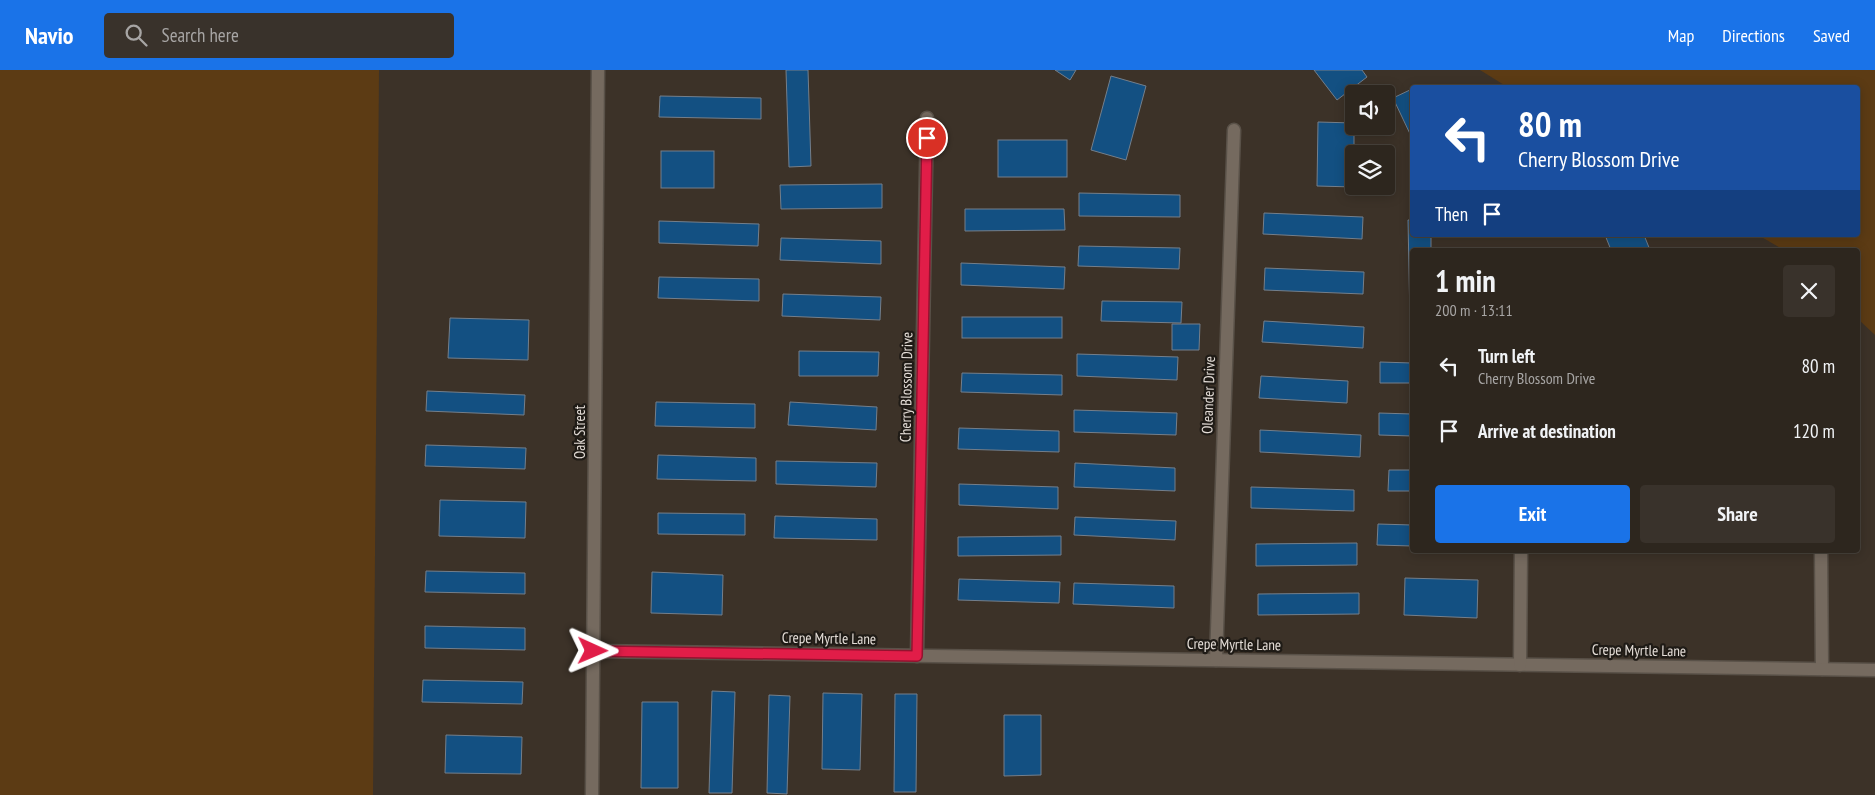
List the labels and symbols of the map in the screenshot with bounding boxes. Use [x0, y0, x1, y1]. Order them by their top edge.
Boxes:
pin [906, 117, 948, 159]
street label: Cherry Blossom Drive [896, 332, 916, 442]
street label: Oleander Drive [1197, 356, 1219, 434]
street label: Oak Street [570, 405, 589, 459]
position arrow [566, 624, 618, 676]
street label: Crepe Myrtle Lane [782, 628, 876, 648]
street label: Crepe Myrtle Lane [1187, 634, 1281, 654]
street label: Crepe Myrtle Lane [1592, 640, 1686, 660]

